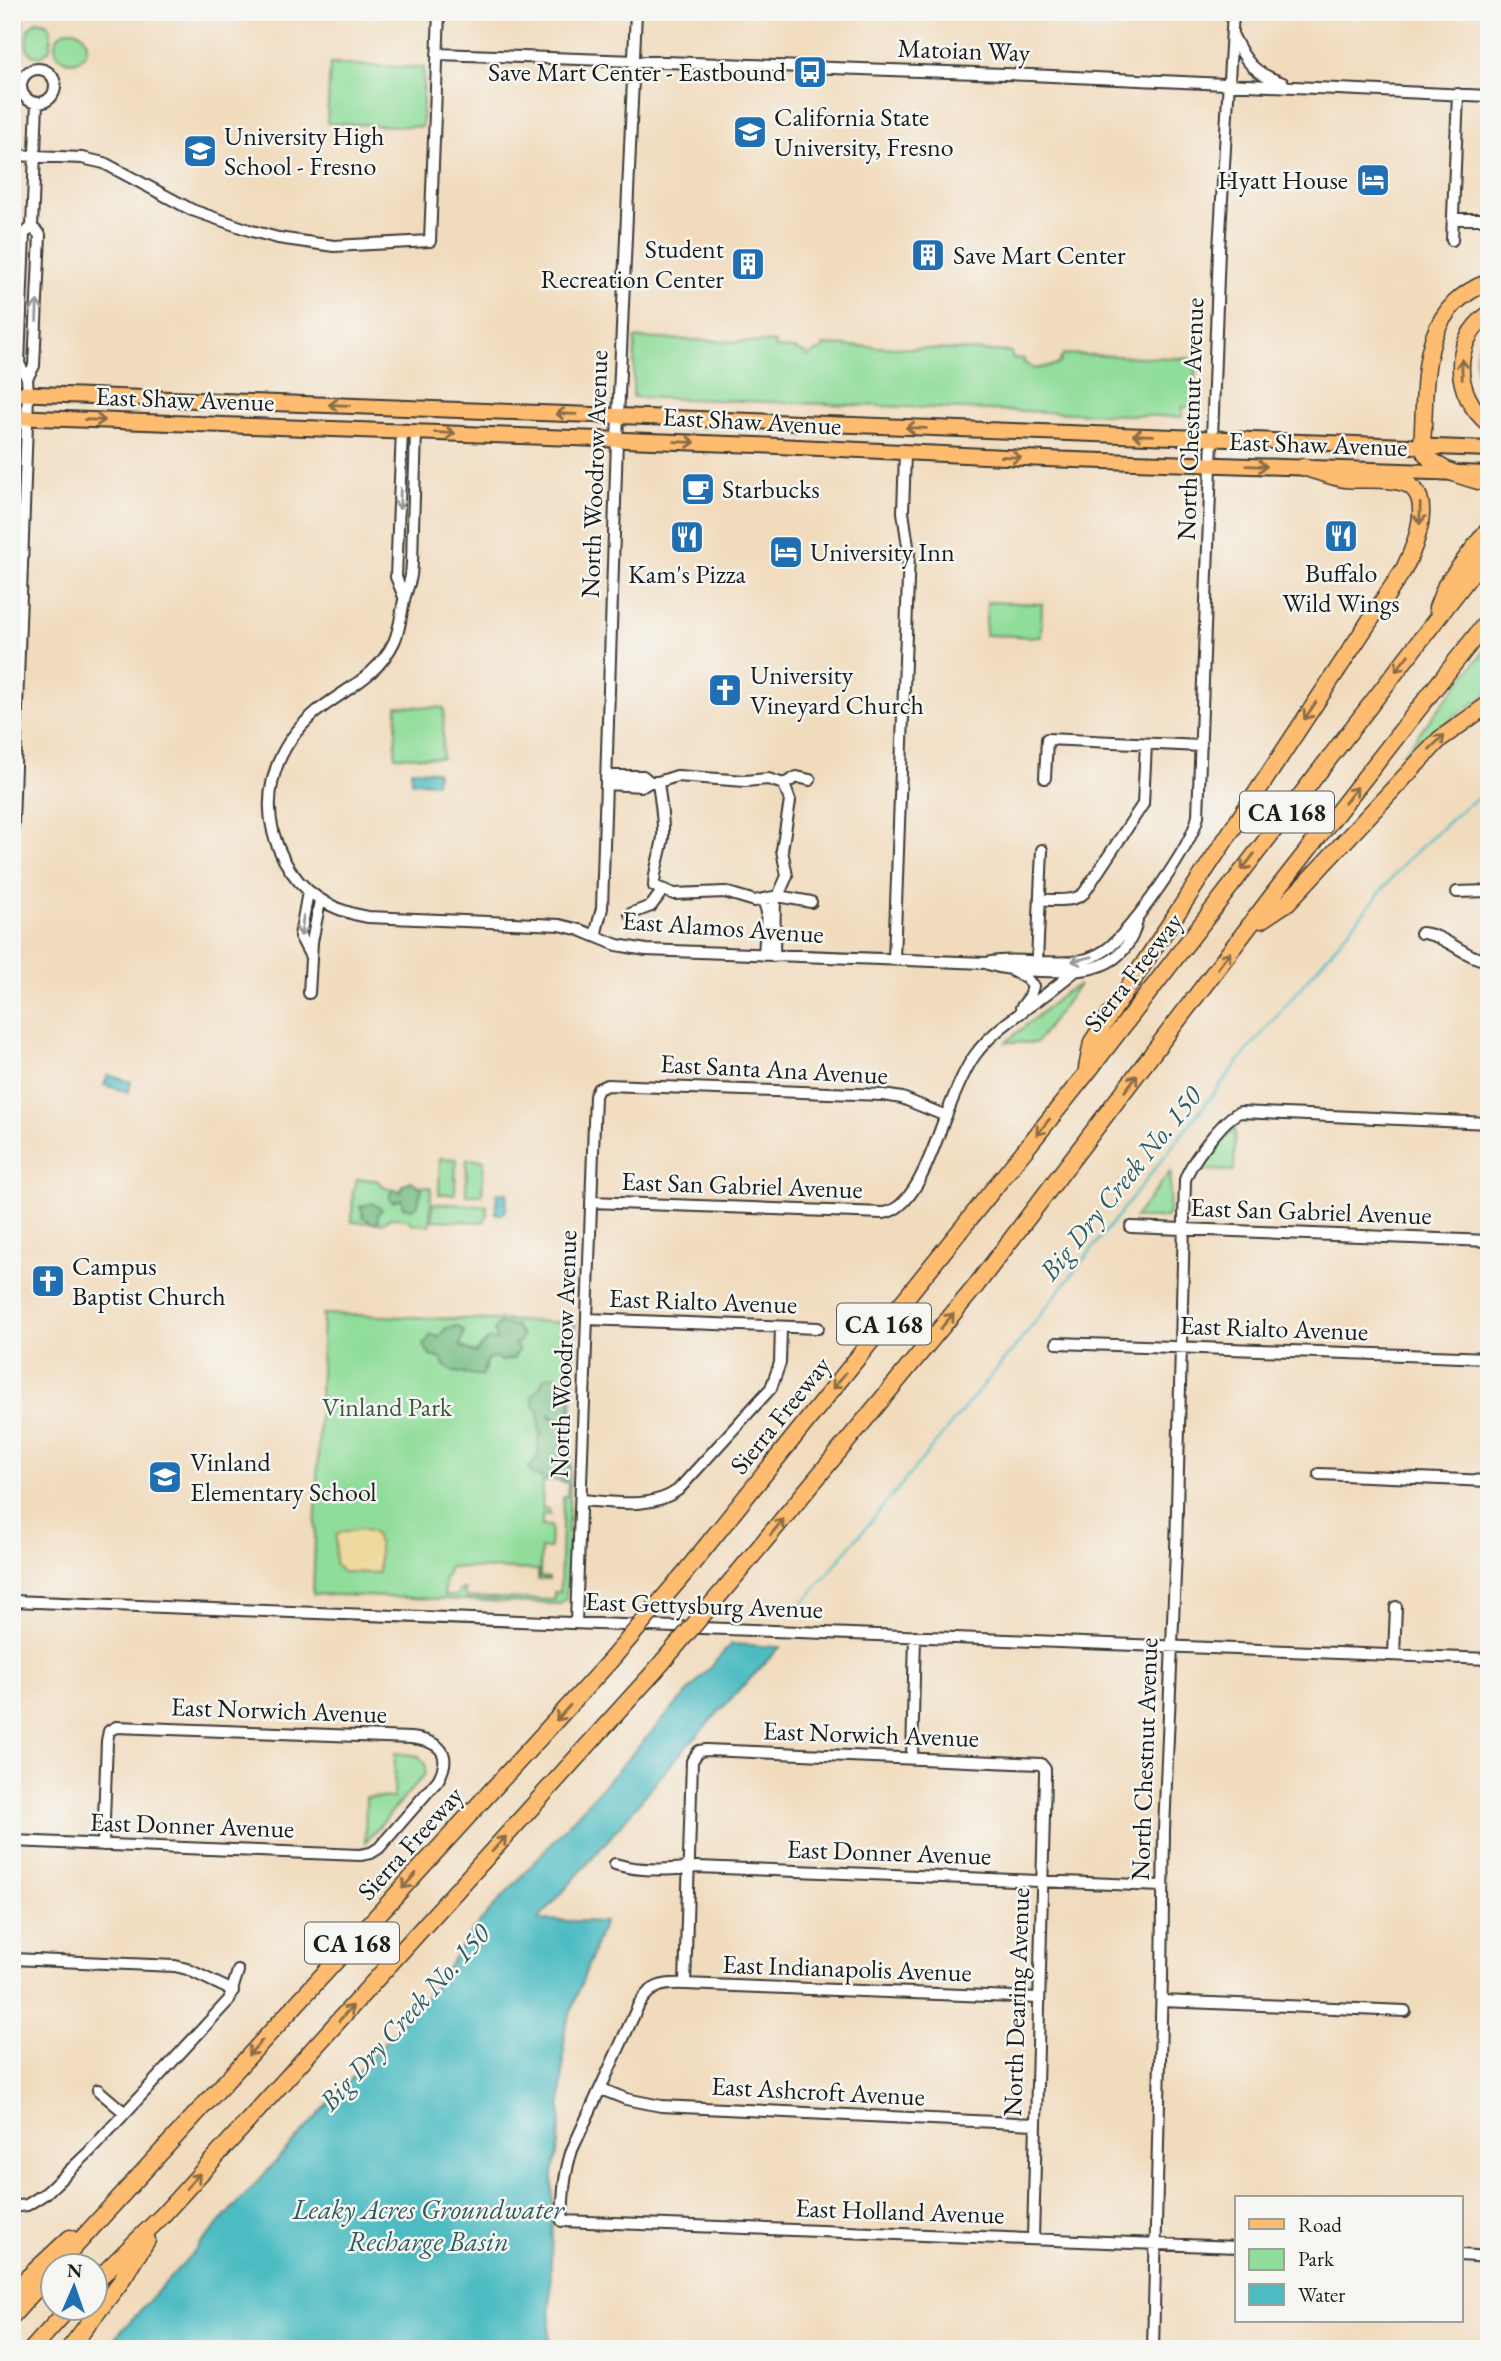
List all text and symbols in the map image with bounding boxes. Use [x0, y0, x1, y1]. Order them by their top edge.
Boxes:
street label: Matoian Way [897, 31, 1032, 69]
bus stop icon: Save Mart Center - Eastbound [791, 53, 829, 91]
place label: Save Mart Center - Eastbound [488, 55, 787, 89]
place label: California State University, Fresno [774, 100, 954, 164]
school or university icon: California State University, Fresno [731, 113, 769, 151]
place label: University High School - Fresno [224, 119, 385, 183]
school or university icon: University High School - Fresno [181, 132, 219, 170]
hotel icon: Hyatt House [1354, 161, 1392, 199]
place label: Hyatt House [1218, 163, 1348, 197]
place label: Student Recreation Center [541, 232, 724, 296]
building icon: Save Mart Center [909, 236, 947, 274]
place label: Save Mart Center [953, 238, 1126, 272]
building icon: Student Recreation Center [729, 245, 767, 283]
street label: North Chestnut Avenue [1169, 297, 1211, 541]
one-way arrow [30, 300, 43, 323]
street label: North Woodrow Avenue [573, 350, 615, 598]
one-way arrow [1455, 357, 1469, 380]
street label: East Shaw Avenue [95, 379, 275, 419]
one-way arrow [328, 399, 351, 412]
street label: East Shaw Avenue [662, 399, 842, 443]
one-way arrow [555, 407, 578, 420]
one-way arrow [84, 413, 107, 426]
one-way arrow [905, 421, 928, 434]
street label: East Shaw Avenue [1228, 424, 1408, 464]
one-way arrow [433, 426, 456, 439]
one-way arrow [1132, 429, 1155, 442]
one-way arrow [674, 436, 697, 449]
one-way arrow [999, 451, 1022, 464]
one-way arrow [1245, 459, 1268, 472]
cafe icon: Starbucks [679, 470, 717, 508]
place label: Starbucks [722, 472, 820, 506]
one-way arrow [393, 488, 406, 511]
one-way arrow [1413, 503, 1427, 526]
restaurant icon: Buffalo Wild Wings [1322, 517, 1360, 555]
restaurant icon: Kam's Pizza [668, 518, 706, 556]
hotel icon: University Inn [767, 533, 805, 571]
place label: University Inn [810, 535, 955, 569]
place label: Buffalo Wild Wings [1282, 556, 1400, 620]
place label: Kam's Pizza [628, 557, 747, 591]
one-way arrow [1395, 653, 1410, 671]
place label: University Vineyard Church [750, 658, 924, 722]
church icon: University Vineyard Church [706, 671, 744, 709]
one-way arrow [1303, 700, 1317, 720]
one-way arrow [1428, 734, 1445, 751]
one-way arrow [1343, 786, 1358, 805]
road number: CA 168 [1240, 792, 1334, 832]
one-way arrow [1241, 853, 1256, 871]
street label: East Alamos Avenue [621, 903, 825, 951]
street label: Sierra Freeway [1076, 905, 1191, 1039]
one-way arrow [295, 914, 308, 937]
one-way arrow [1071, 952, 1094, 966]
one-way arrow [1217, 952, 1232, 970]
street label: East Santa Ana Avenue [659, 1046, 889, 1092]
one-way arrow [1123, 1073, 1138, 1092]
water label: Big Dry Creek No. 150 [1030, 1077, 1210, 1288]
one-way arrow [1035, 1117, 1051, 1135]
street label: East San Gabriel Avenue [621, 1164, 863, 1206]
street label: East San Gabriel Avenue [1190, 1190, 1432, 1232]
street label: North Woodrow Avenue [542, 1230, 584, 1478]
place label: Campus Baptist Church [72, 1249, 226, 1313]
church icon: Campus Baptist Church [29, 1262, 67, 1300]
street label: East Rialto Avenue [608, 1281, 798, 1321]
road number: CA 168 [837, 1304, 931, 1344]
street label: East Rialto Avenue [1179, 1308, 1369, 1348]
one-way arrow [939, 1312, 955, 1330]
street label: Sierra Freeway [722, 1348, 838, 1481]
one-way arrow [831, 1371, 847, 1389]
park label: Vinland Park [322, 1390, 453, 1424]
place label: Vinland Elementary School [190, 1445, 377, 1509]
school or university icon: Vinland Elementary School [146, 1458, 184, 1496]
one-way arrow [769, 1518, 785, 1536]
street label: East Gettysburg Avenue [584, 1584, 824, 1626]
street label: North Chestnut Avenue [1123, 1637, 1165, 1881]
street label: East Norwich Avenue [170, 1689, 388, 1731]
one-way arrow [554, 1704, 571, 1721]
street label: East Norwich Avenue [762, 1713, 980, 1755]
street label: Sierra Freeway [350, 1778, 471, 1907]
street label: East Donner Avenue [89, 1804, 295, 1846]
street label: East Donner Avenue [786, 1831, 992, 1873]
one-way arrow [491, 1835, 507, 1853]
one-way arrow [401, 1872, 417, 1890]
street label: North Dearing Avenue [995, 1887, 1037, 2117]
water label: Big Dry Creek No. 150 [310, 1915, 498, 2119]
road number: CA 168 [305, 1922, 399, 1964]
street label: East Indianapolis Avenue [722, 1947, 972, 1989]
one-way arrow [338, 2004, 354, 2022]
one-way arrow [248, 2039, 264, 2057]
street label: East Ashcroft Avenue [710, 2068, 926, 2114]
one-way arrow [185, 2173, 202, 2190]
street label: East Holland Avenue [795, 2190, 1005, 2232]
water label: Leaky Acres Groundwater Recharge Basin [291, 2191, 565, 2259]
legend [1235, 2196, 1462, 2322]
text: Road [1298, 2211, 1342, 2238]
text: Park [1298, 2245, 1335, 2272]
north arrow [38, 2252, 108, 2322]
text: N [66, 2258, 83, 2283]
text: Water [1298, 2281, 1345, 2308]

